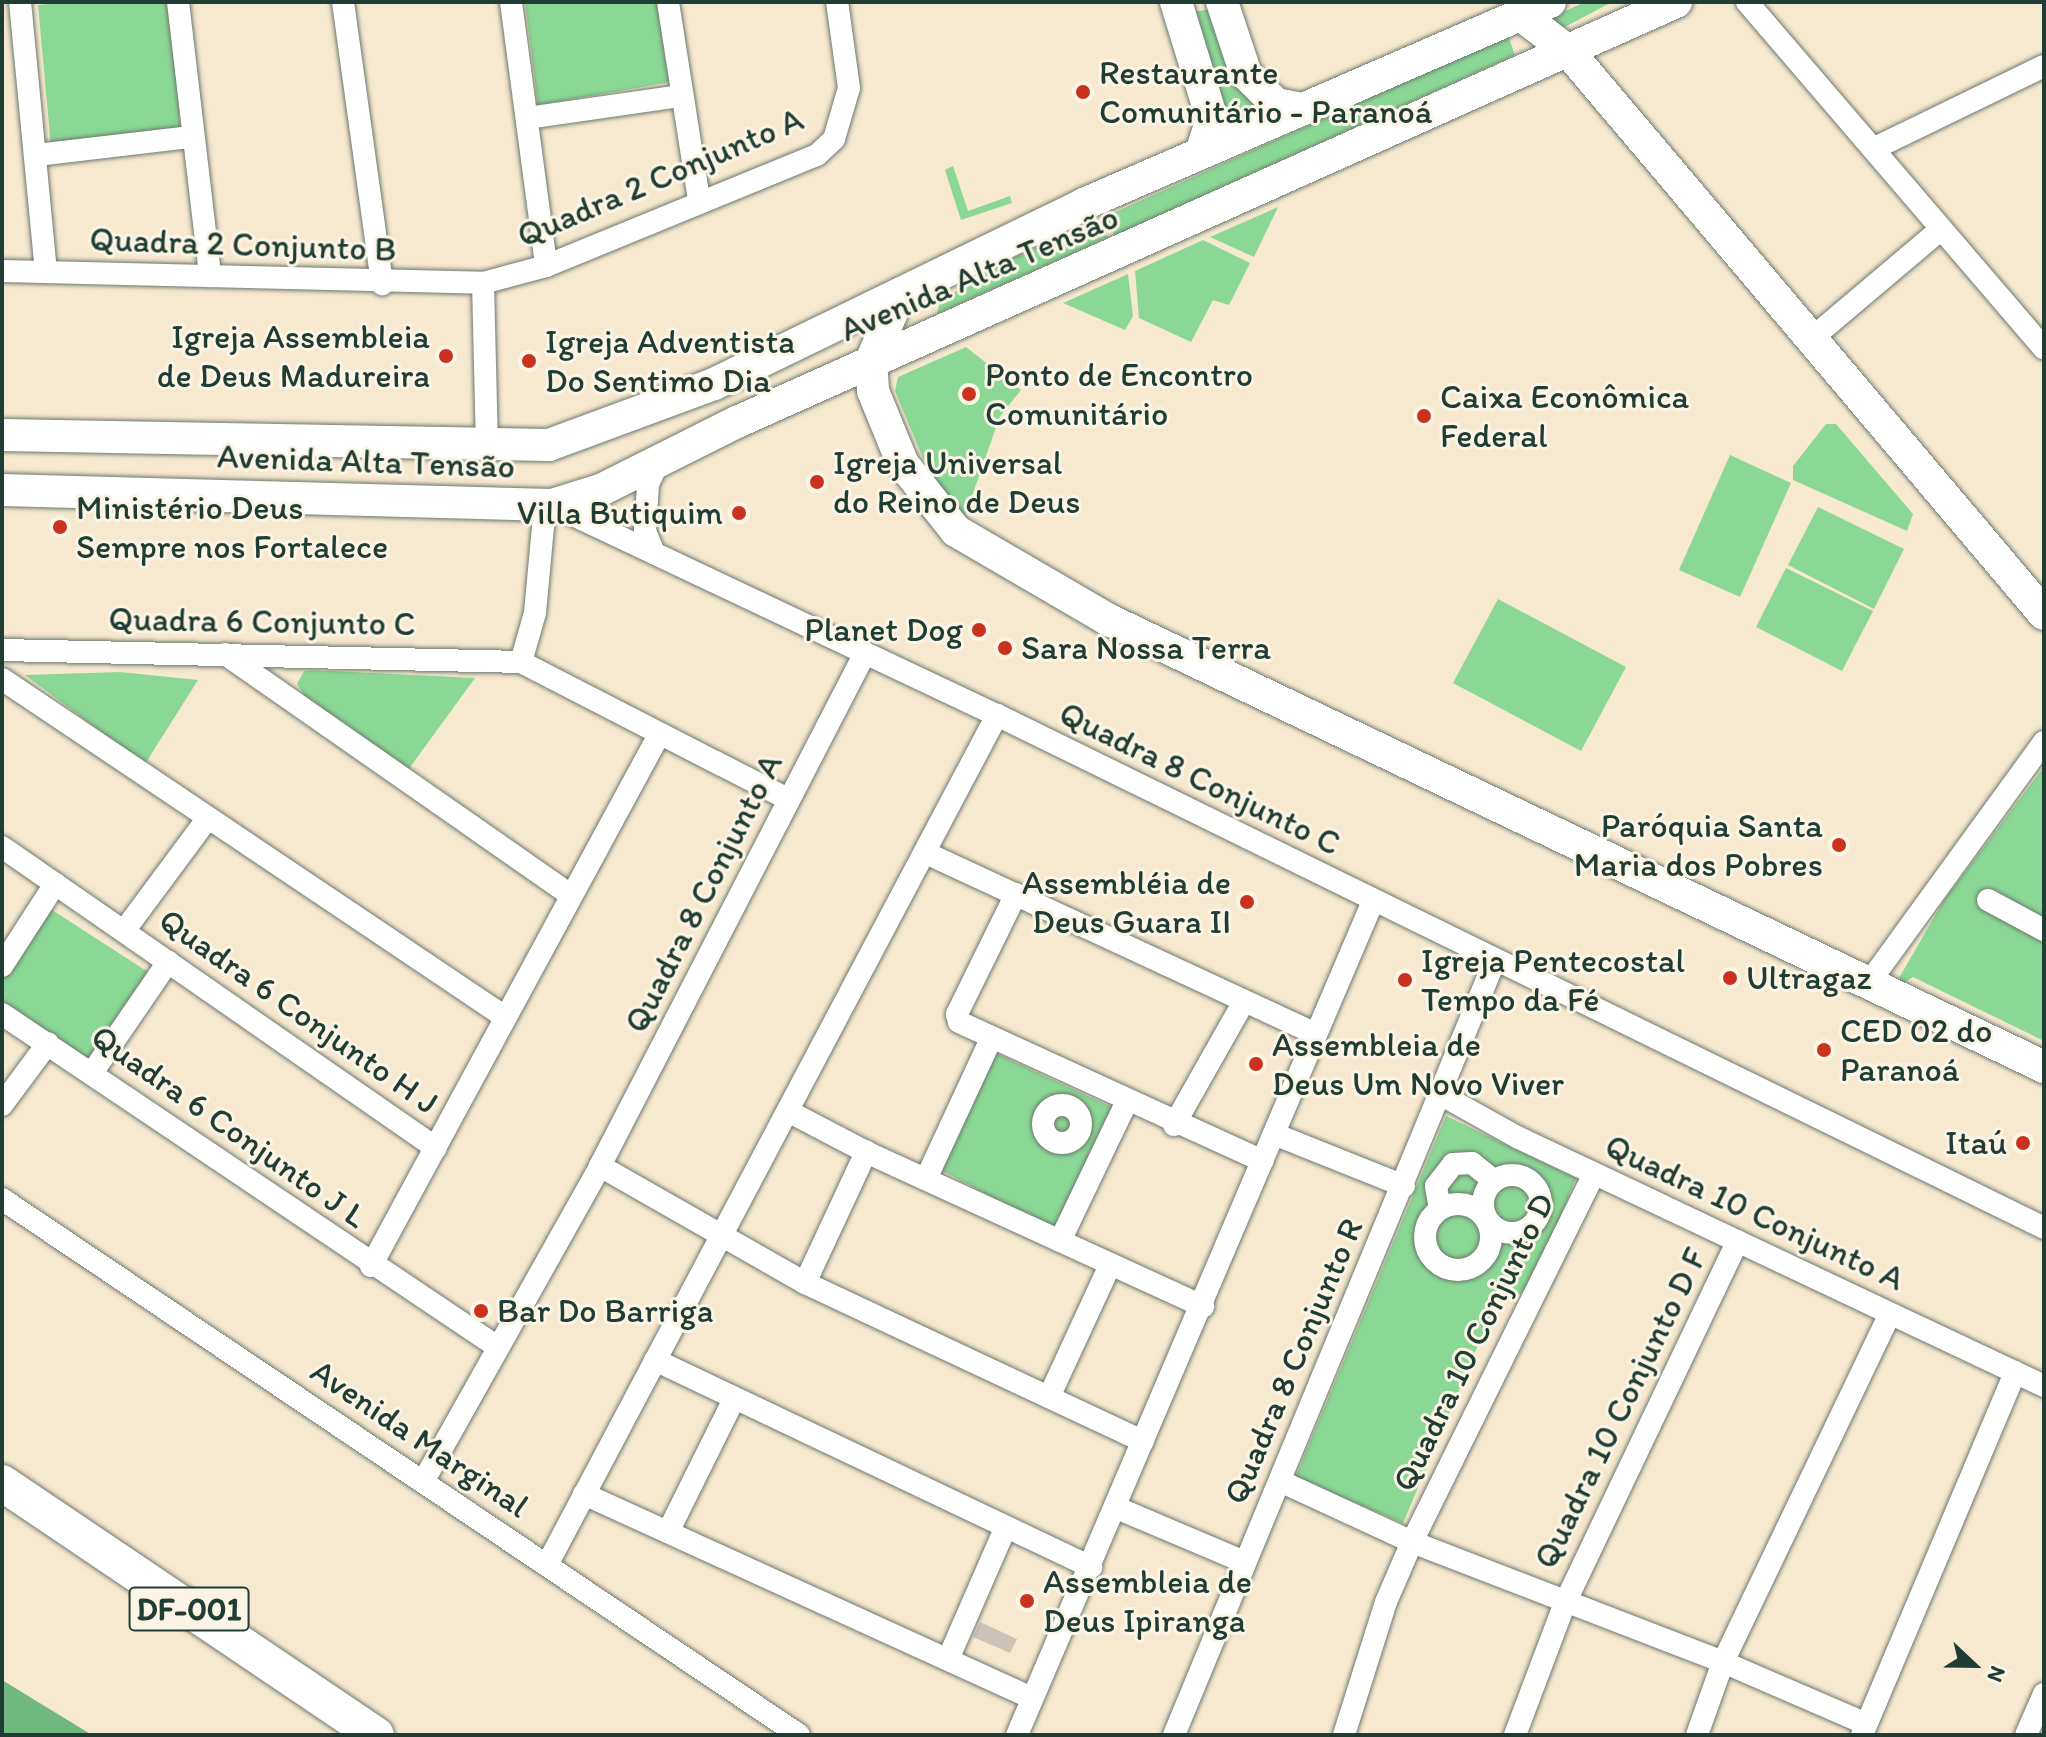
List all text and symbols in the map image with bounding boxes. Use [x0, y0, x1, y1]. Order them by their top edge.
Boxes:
place label: Restaurante Comunitário - Paranoá [1099, 52, 1430, 132]
marker: Restaurante Comunitário - Paranoá [1074, 83, 1092, 101]
street label: Quadra 2 Conjunto A [511, 98, 809, 256]
street label: Avenida Alta Tensão [835, 197, 1123, 349]
street label: Quadra 2 Conjunto B [89, 218, 397, 270]
place label: Igreja Assembleia de Deus Madureira [158, 316, 430, 396]
place label: Igreja Adventista Do Sentimo Dia [545, 321, 796, 400]
marker: Igreja Assembleia de Deus Madureira [437, 347, 455, 365]
marker: Igreja Adventista Do Sentimo Dia [520, 352, 538, 370]
place label: Ponto de Encontro Comunitário [985, 354, 1253, 434]
place label: Caixa Econômica Federal [1440, 376, 1689, 456]
marker: Ponto de Encontro Comunitário [960, 385, 978, 403]
marker: Caixa Econômica Federal [1415, 407, 1433, 425]
street label: Avenida Alta Tensão [218, 435, 514, 487]
place label: Igreja Universal do Reino de Deus [833, 442, 1081, 522]
marker: Igreja Universal do Reino de Deus [808, 473, 826, 491]
place label: Ministério Deus Sempre nos Fortalece [76, 487, 388, 566]
place label: Villa Butiquim [515, 493, 723, 533]
marker: Villa Butiquim [730, 504, 748, 522]
marker: Ministério Deus Sempre nos Fortalece [51, 518, 69, 536]
street label: Quadra 6 Conjunto C [108, 598, 416, 644]
place label: Planet Dog [804, 610, 963, 650]
marker: Planet Dog [970, 621, 988, 639]
place label: Sara Nossa Terra [1021, 628, 1266, 668]
marker: Sara Nossa Terra [996, 639, 1014, 657]
street label: Quadra 8 Conjunto C [1053, 692, 1347, 864]
street label: Quadra 8 Conjunto A [615, 747, 791, 1039]
place label: Paróquia Santa Maria dos Pobres [1574, 805, 1823, 884]
marker: Paróquia Santa Maria dos Pobres [1830, 836, 1848, 854]
place label: Assembléia de Deus Guara II [1022, 862, 1231, 942]
marker: Assembléia de Deus Guara II [1238, 893, 1256, 911]
street label: Quadra 6 Conjunto H J [151, 899, 447, 1123]
place label: Igreja Pentecostal Tempo da Fé [1421, 940, 1684, 1020]
place label: Ultragaz [1746, 958, 1872, 998]
marker: Ultragaz [1721, 969, 1739, 987]
marker: Igreja Pentecostal Tempo da Fé [1396, 971, 1414, 989]
place label: CED 02 do Paranoá [1840, 1010, 1992, 1090]
street label: Quadra 6 Conjunto J L [84, 1016, 374, 1236]
place label: Assembleia de Deus Um Novo Viver [1272, 1024, 1565, 1104]
marker: CED 02 do Paranoá [1815, 1041, 1833, 1059]
marker: Assembleia de Deus Um Novo Viver [1247, 1055, 1265, 1073]
place label: Itaú [1945, 1123, 2007, 1163]
street label: Quadra 10 Conjunto A [1599, 1125, 1911, 1299]
marker: Itaú [2014, 1134, 2032, 1152]
street label: Quadra 10 Conjunto D [1383, 1186, 1563, 1498]
street label: Quadra 8 Conjunto R [1214, 1212, 1372, 1510]
street label: Quadra 10 Conjunto D F [1525, 1241, 1715, 1575]
place label: Bar Do Barriga [497, 1291, 715, 1331]
marker: Bar Do Barriga [472, 1302, 490, 1320]
street label: Avenida Marginal [303, 1350, 537, 1526]
place label: Assembleia de Deus Ipiranga [1043, 1561, 1252, 1640]
road number: DF-001 [127, 1581, 251, 1637]
marker: Assembleia de Deus Ipiranga [1018, 1592, 1036, 1610]
north arrow [1934, 1625, 2014, 1705]
text: N [1981, 1662, 2012, 1686]

